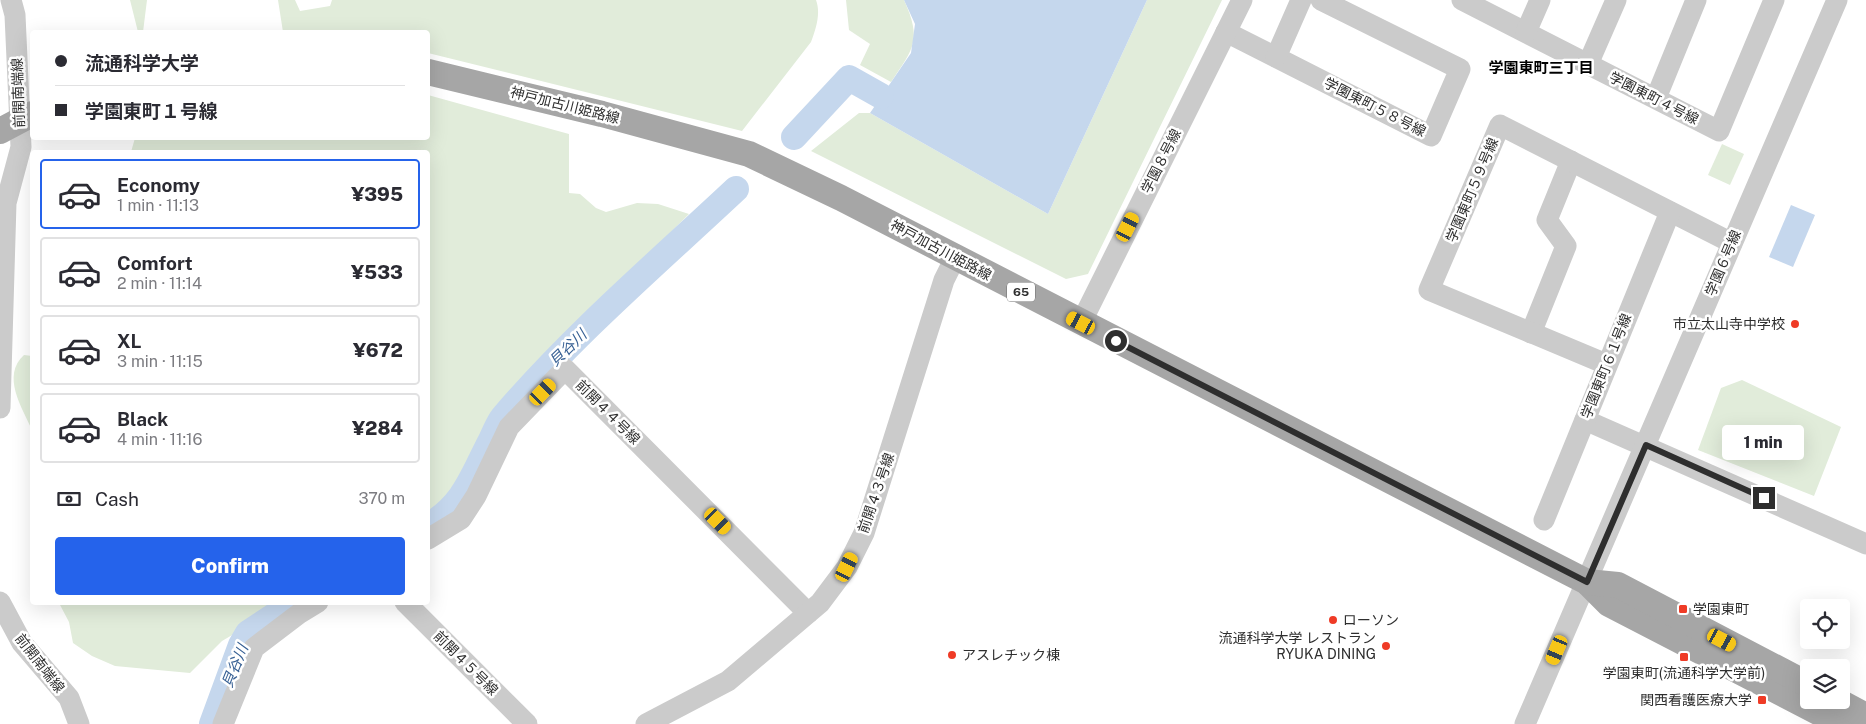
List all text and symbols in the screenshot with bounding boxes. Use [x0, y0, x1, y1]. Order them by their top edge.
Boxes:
text: 流通科学大学 [85, 52, 199, 74]
street label: 前開南端線 [9, 58, 27, 128]
district label: 学園東町三丁目 [1488, 59, 1594, 76]
street label: 学園東町４号線 [1607, 69, 1701, 127]
street label: 学園東町５８号線 [1321, 74, 1429, 140]
street label: 神戸加古川姫路線 [509, 84, 621, 126]
text: 学園東町１号線 [85, 100, 218, 122]
street label: 学園８号線 [1138, 126, 1184, 196]
street label: 学園東町５９号線 [1443, 135, 1501, 245]
icon: car [57, 172, 102, 217]
text: Economy [117, 174, 200, 196]
text: ¥395 [351, 183, 403, 205]
text: 1 min · 11:13 [117, 196, 199, 215]
car [1114, 210, 1141, 244]
street label: 神戸加古川姫路線 [888, 217, 994, 283]
street label: 学園６号線 [1702, 228, 1744, 298]
icon: car [57, 250, 102, 295]
text: Comfort [117, 252, 193, 274]
text: ¥533 [351, 261, 403, 283]
text: 2 min · 11:14 [117, 274, 202, 293]
road number: 65 [1007, 282, 1035, 302]
car [1064, 310, 1097, 336]
street label: 学園東町６１号線 [1578, 311, 1634, 421]
place label: 市立太山寺中学校 [1673, 316, 1785, 332]
marker: 市立太山寺中学校 [1789, 318, 1801, 330]
water label: 貝谷川 [546, 325, 591, 369]
icon: car [57, 328, 102, 373]
text: XL [117, 330, 142, 352]
route start [1105, 330, 1127, 352]
text: ¥672 [353, 339, 403, 361]
text: 3 min · 11:15 [117, 352, 203, 371]
car [527, 376, 558, 408]
street label: 前開４４号線 [573, 377, 643, 447]
icon: car [57, 406, 102, 451]
text: Black [117, 408, 168, 430]
text: ¥284 [352, 417, 403, 439]
callout: 1 min [1723, 426, 1805, 460]
text: 4 min · 11:16 [117, 430, 203, 449]
text: 1 min [1743, 433, 1783, 452]
street label: 前開４３号線 [855, 451, 897, 535]
icon: cash [55, 485, 83, 513]
route end [1753, 487, 1775, 509]
text: Cash [95, 488, 139, 510]
text: 370 m [358, 489, 405, 508]
car [702, 505, 733, 537]
button: Confirm [55, 537, 405, 595]
car [833, 550, 860, 584]
map controls [1800, 599, 1850, 709]
button: locate [1800, 599, 1850, 649]
place label: 学園東町 [1693, 601, 1749, 617]
marker: 学園東町 [1677, 603, 1689, 615]
place label: ローソン [1343, 612, 1399, 628]
marker: ローソン [1327, 614, 1339, 626]
car [1705, 626, 1738, 654]
street label: 前開４５号線 [431, 628, 501, 698]
street label: 前開南端線 [12, 630, 68, 696]
place label: 流通科学大学 レストラン RYUKA DINING [1219, 630, 1376, 662]
car [1544, 633, 1569, 667]
water label: 貝谷川 [218, 640, 252, 690]
marker: 流通科学大学 レストラン RYUKA DINING [1380, 640, 1392, 652]
place label: アスレチック棟 [962, 647, 1060, 663]
marker: アスレチック棟 [946, 649, 958, 661]
marker: 学園東町(流通科学大学前) [1678, 651, 1690, 663]
button: layers [1800, 659, 1850, 709]
place label: 学園東町(流通科学大学前) [1603, 665, 1765, 681]
place label: 関西看護医療大学 [1640, 692, 1752, 708]
marker: 関西看護医療大学 [1756, 694, 1768, 706]

